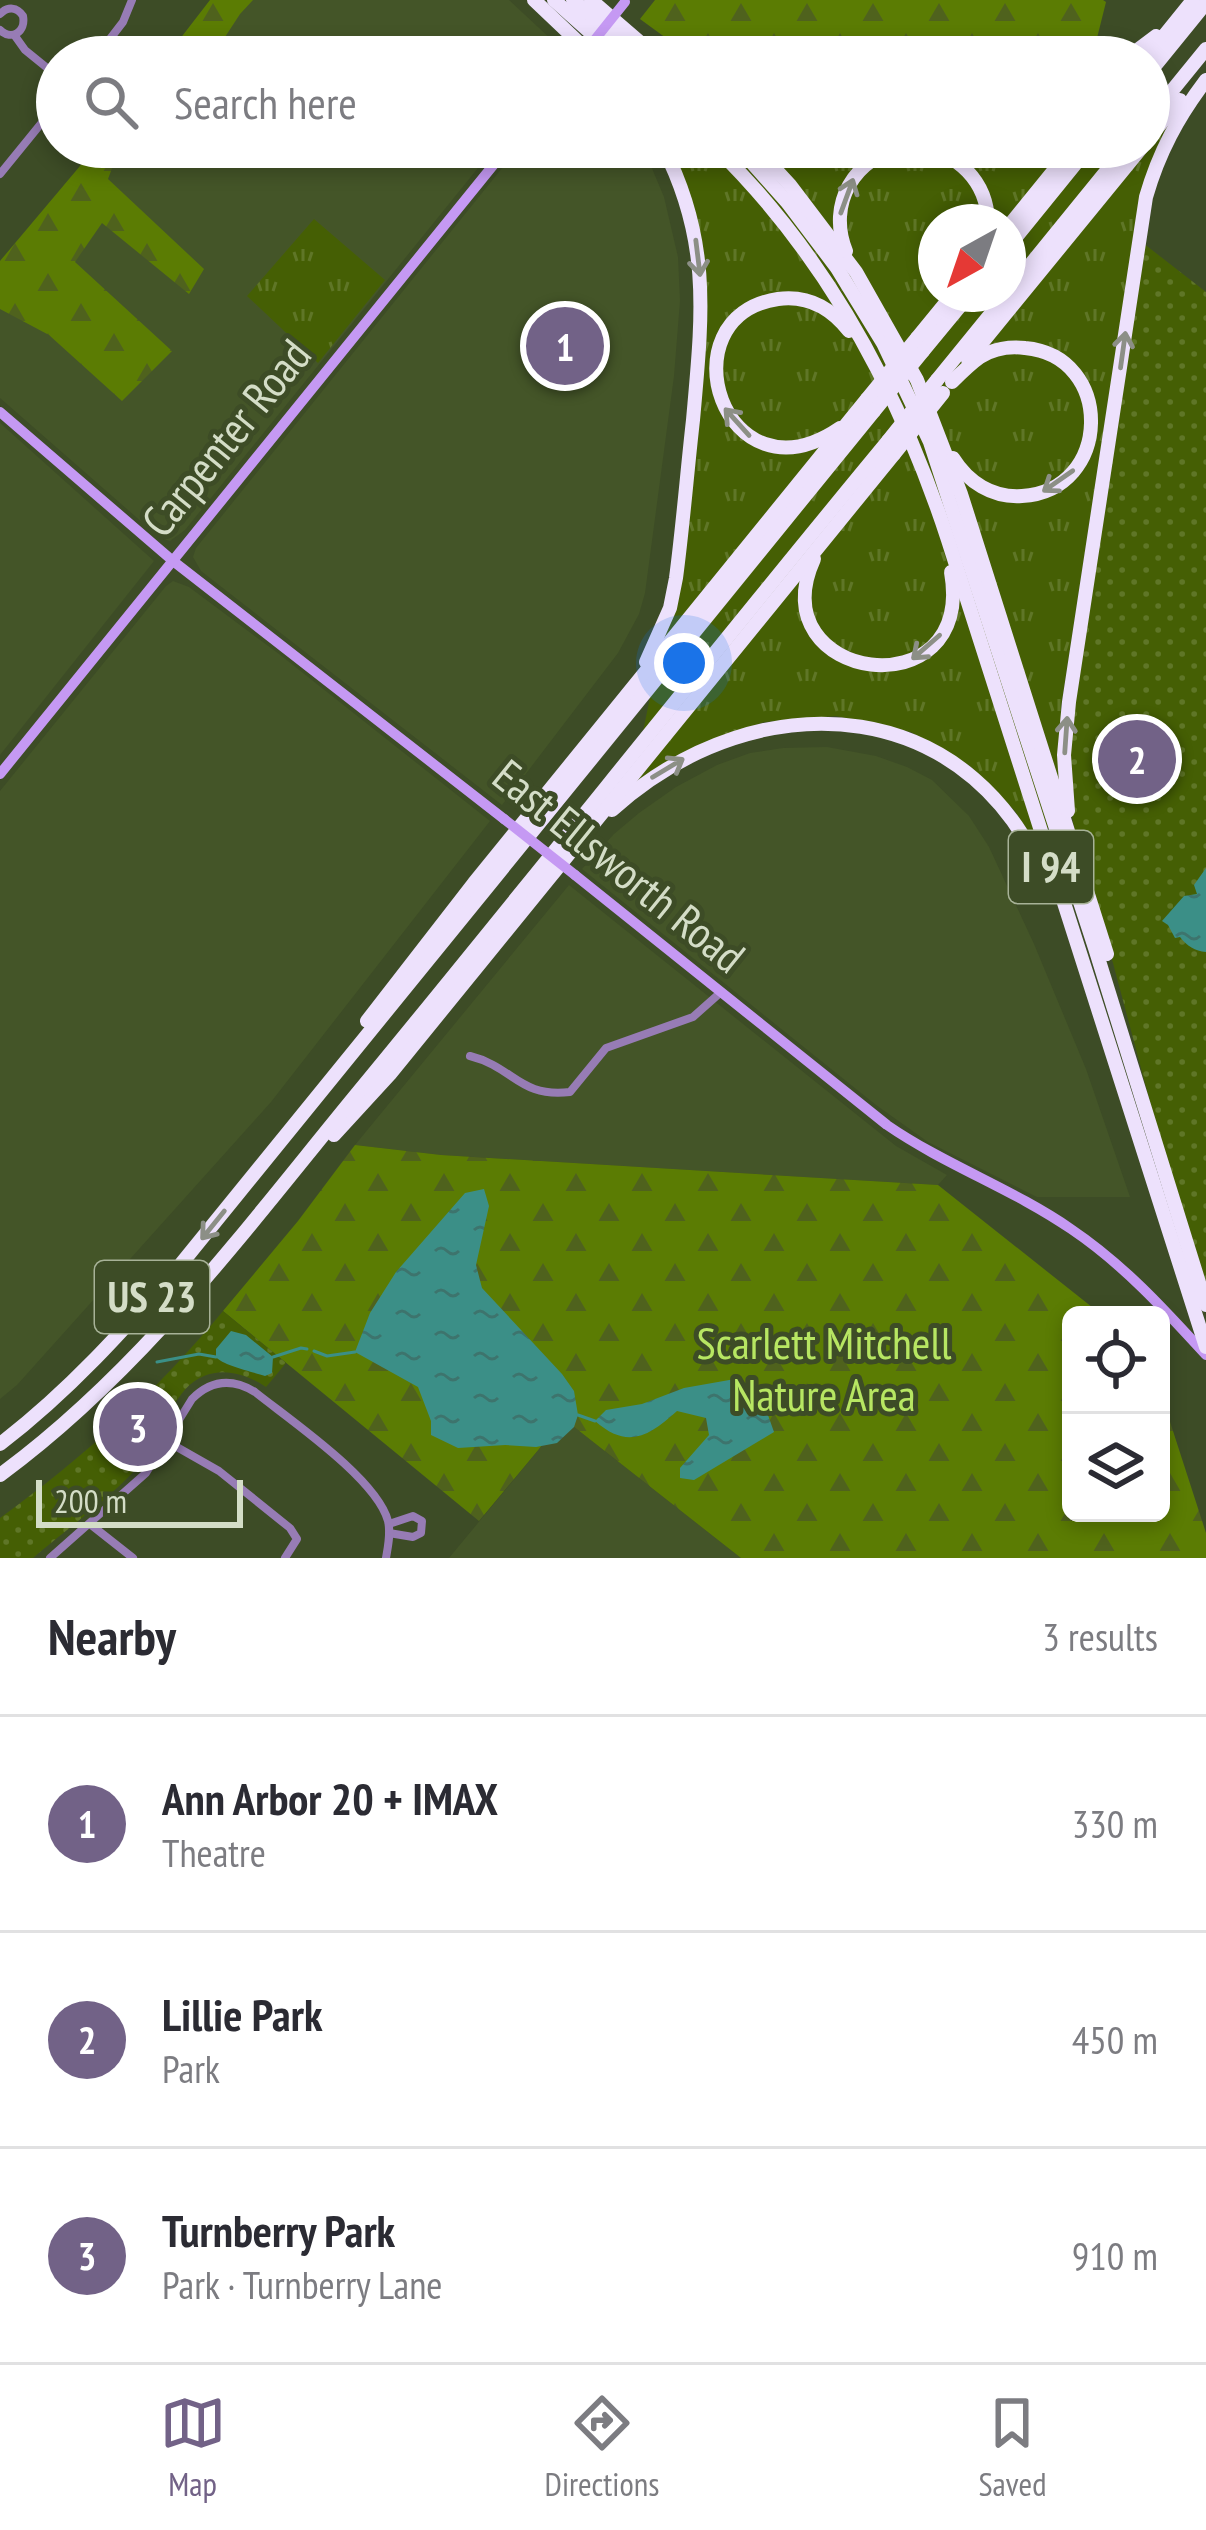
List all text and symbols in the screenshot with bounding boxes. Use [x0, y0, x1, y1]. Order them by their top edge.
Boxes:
search box [36, 36, 1170, 168]
icon: search [78, 69, 144, 135]
text: Search here [174, 73, 357, 131]
one-way arrow [838, 179, 859, 216]
north arrow [918, 204, 1026, 312]
one-way arrow [687, 238, 710, 277]
pin: 1 [526, 301, 604, 391]
street label: Carpenter Road [128, 327, 322, 548]
one-way arrow [1112, 331, 1135, 370]
one-way arrow [724, 408, 752, 438]
one-way arrow [1042, 468, 1075, 493]
one-way arrow [911, 632, 942, 660]
your location [654, 633, 714, 693]
pin: 2 [1098, 714, 1176, 804]
one-way arrow [1055, 716, 1078, 755]
street label: East Ellsworth Road [482, 746, 757, 984]
one-way arrow [650, 756, 684, 780]
road number: I 94 [1009, 831, 1093, 903]
one-way arrow [199, 1209, 227, 1240]
road number: US 23 [95, 1261, 209, 1333]
map controls [1062, 1306, 1170, 1522]
button: locate [1062, 1306, 1170, 1414]
park label: Scarlett Mitchell Nature Area [697, 1313, 952, 1423]
pin: 3 [99, 1382, 177, 1472]
button: layers [1062, 1414, 1170, 1522]
scale bar [36, 1474, 243, 1527]
text: 200 m [54, 1479, 127, 1522]
text: Nearby [48, 1603, 176, 1669]
text: 3 results [1042, 1611, 1158, 1662]
text: Ann Arbor 20 + IMAX [162, 1769, 498, 1827]
text: 1 [78, 1798, 96, 1849]
text: 330 m [1072, 1798, 1158, 1849]
text: Theatre [162, 1827, 266, 1878]
text: Lillie Park [162, 1985, 322, 2043]
text: 2 [78, 2014, 96, 2065]
text: 450 m [1072, 2014, 1158, 2065]
text: Park [162, 2043, 220, 2094]
text: Turnberry Park [162, 2201, 395, 2259]
text: 3 [78, 2230, 96, 2281]
text: 910 m [1072, 2230, 1158, 2281]
text: Park · Turnberry Lane [162, 2259, 442, 2310]
tab: Map [160, 2390, 226, 2505]
tab: Directions [545, 2390, 659, 2505]
tab: Saved [978, 2390, 1046, 2505]

